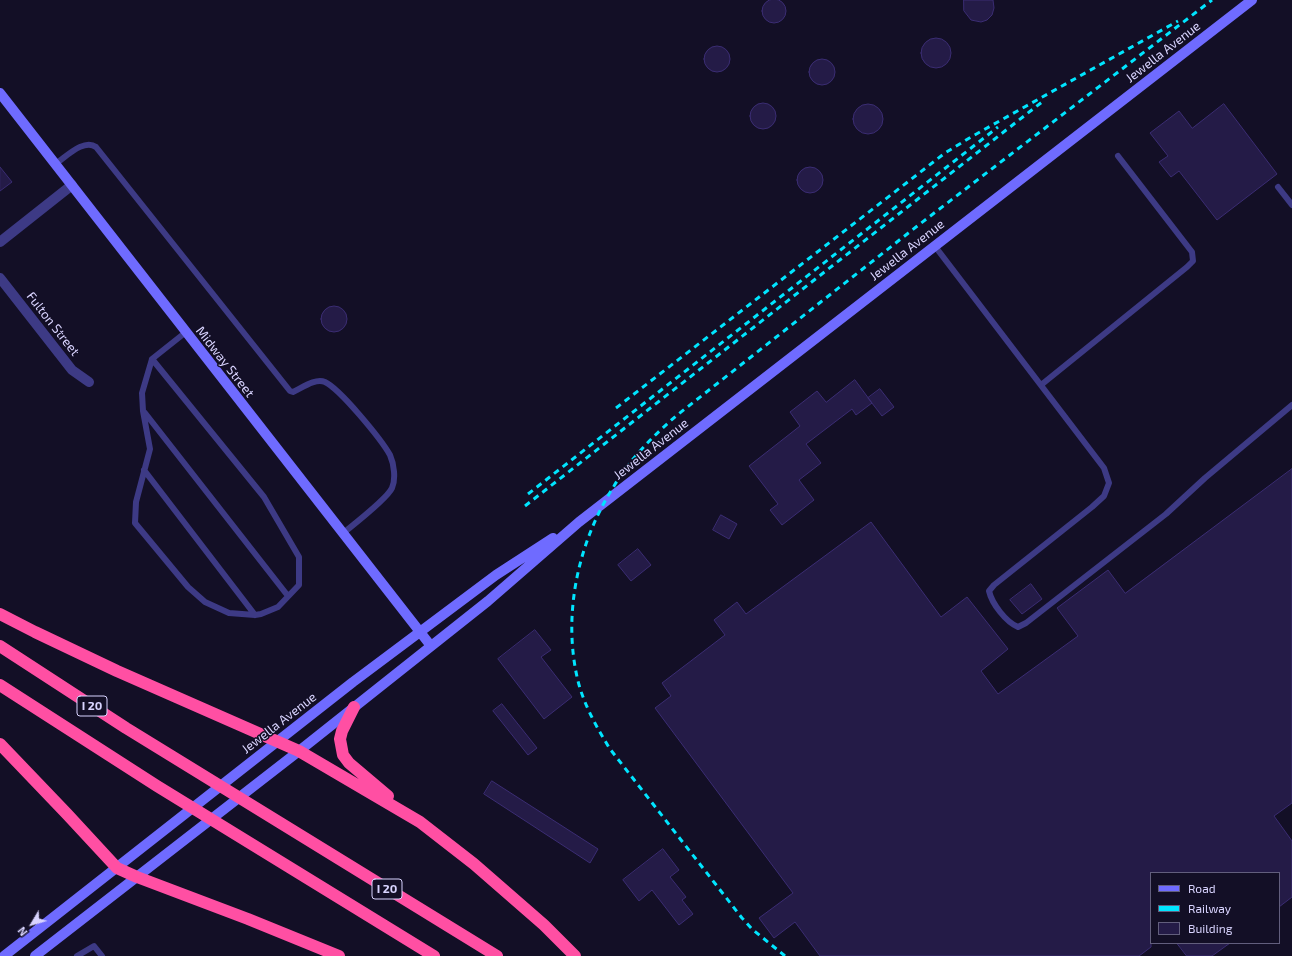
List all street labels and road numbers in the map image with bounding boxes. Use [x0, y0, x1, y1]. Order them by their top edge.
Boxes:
street label: Jewella Avenue [1123, 18, 1203, 86]
street label: Jewella Avenue [867, 216, 947, 284]
street label: Fulton Street [23, 289, 83, 359]
street label: Midway Street [192, 323, 258, 401]
street label: Jewella Avenue [611, 415, 691, 483]
street label: Jewella Avenue [239, 689, 319, 757]
road number: I 20 [77, 696, 107, 716]
road number: I 20 [372, 879, 402, 899]

